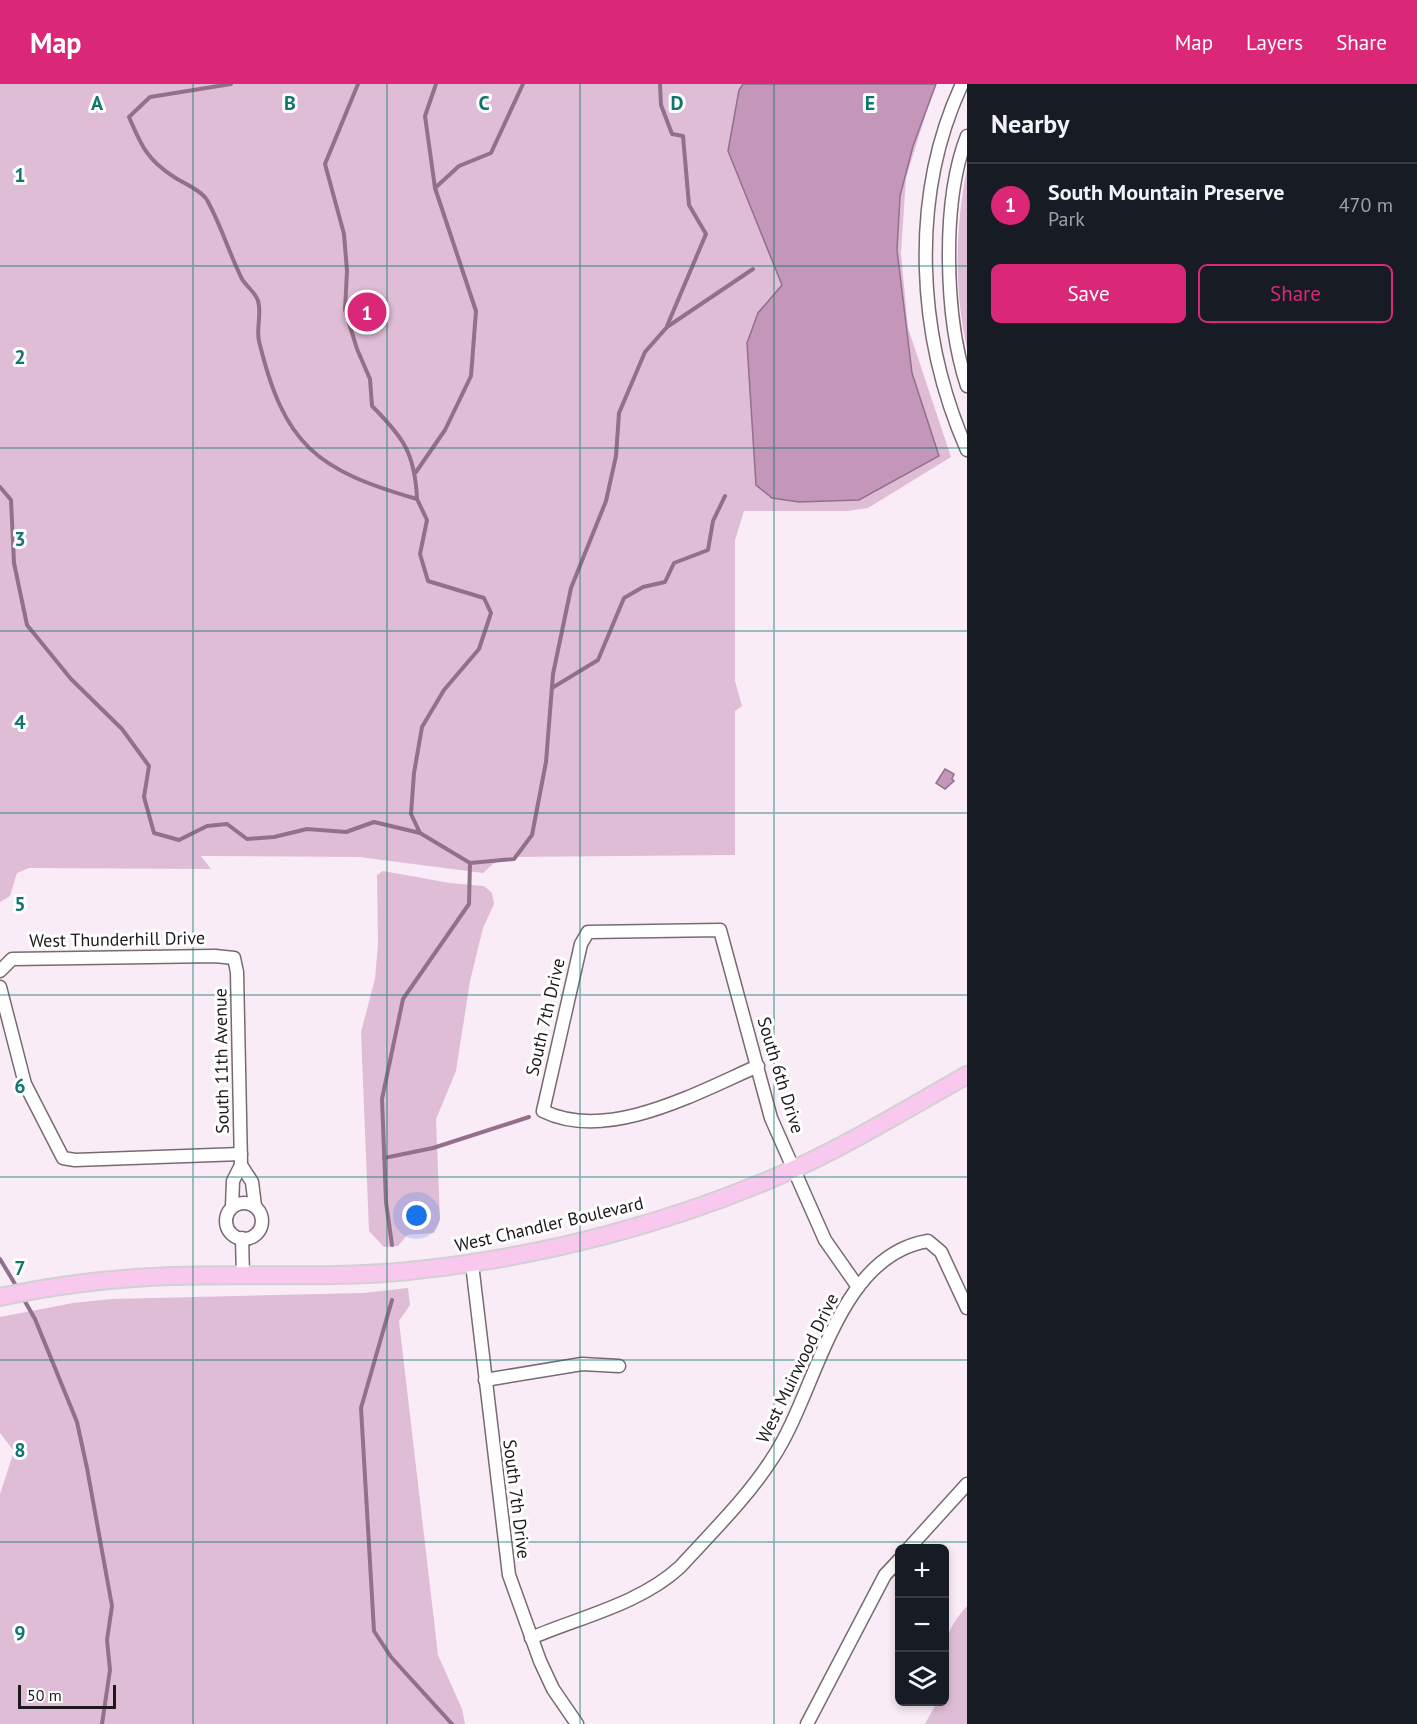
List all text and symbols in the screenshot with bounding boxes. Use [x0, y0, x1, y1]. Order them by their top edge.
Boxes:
text: Map [30, 24, 81, 61]
text: Map [1175, 29, 1213, 56]
text: Layers [1246, 29, 1303, 56]
text: Share [1336, 29, 1387, 56]
text: A [91, 90, 104, 116]
text: B [284, 90, 296, 116]
text: C [478, 90, 490, 116]
text: D [671, 90, 684, 116]
text: E [865, 90, 875, 116]
text: Nearby [991, 107, 1069, 140]
text: 1 [14, 162, 26, 188]
text: South Mountain Preserve [1048, 178, 1284, 206]
text: 1 [1005, 192, 1016, 218]
text: 470 m [1339, 192, 1393, 218]
text: Park [1048, 206, 1085, 232]
button: Save [991, 264, 1186, 323]
button: Share [1198, 264, 1393, 323]
pin: 1 [348, 290, 386, 334]
text: 2 [14, 344, 26, 370]
text: 3 [14, 526, 26, 552]
text: 4 [14, 709, 26, 735]
text: 5 [14, 891, 26, 917]
street label: West Thunderhill Drive [29, 926, 205, 952]
street label: South 7th Drive [520, 956, 570, 1078]
street label: South 11th Avenue [208, 988, 234, 1134]
street label: South 6th Drive [752, 1014, 810, 1136]
text: 6 [14, 1073, 26, 1099]
street label: West Chandler Boulevard [452, 1191, 646, 1257]
your location [402, 1201, 431, 1230]
text: 7 [14, 1255, 26, 1281]
street label: West Muirwood Drive [751, 1289, 843, 1447]
text: 8 [14, 1437, 26, 1463]
street label: South 7th Drive [498, 1438, 536, 1560]
map controls [895, 1544, 949, 1706]
button: + [895, 1544, 949, 1598]
button: − [895, 1598, 949, 1652]
text: 9 [14, 1620, 26, 1646]
button: layers [895, 1652, 949, 1706]
scale bar [18, 1682, 116, 1710]
text: 50 m [27, 1685, 62, 1705]

